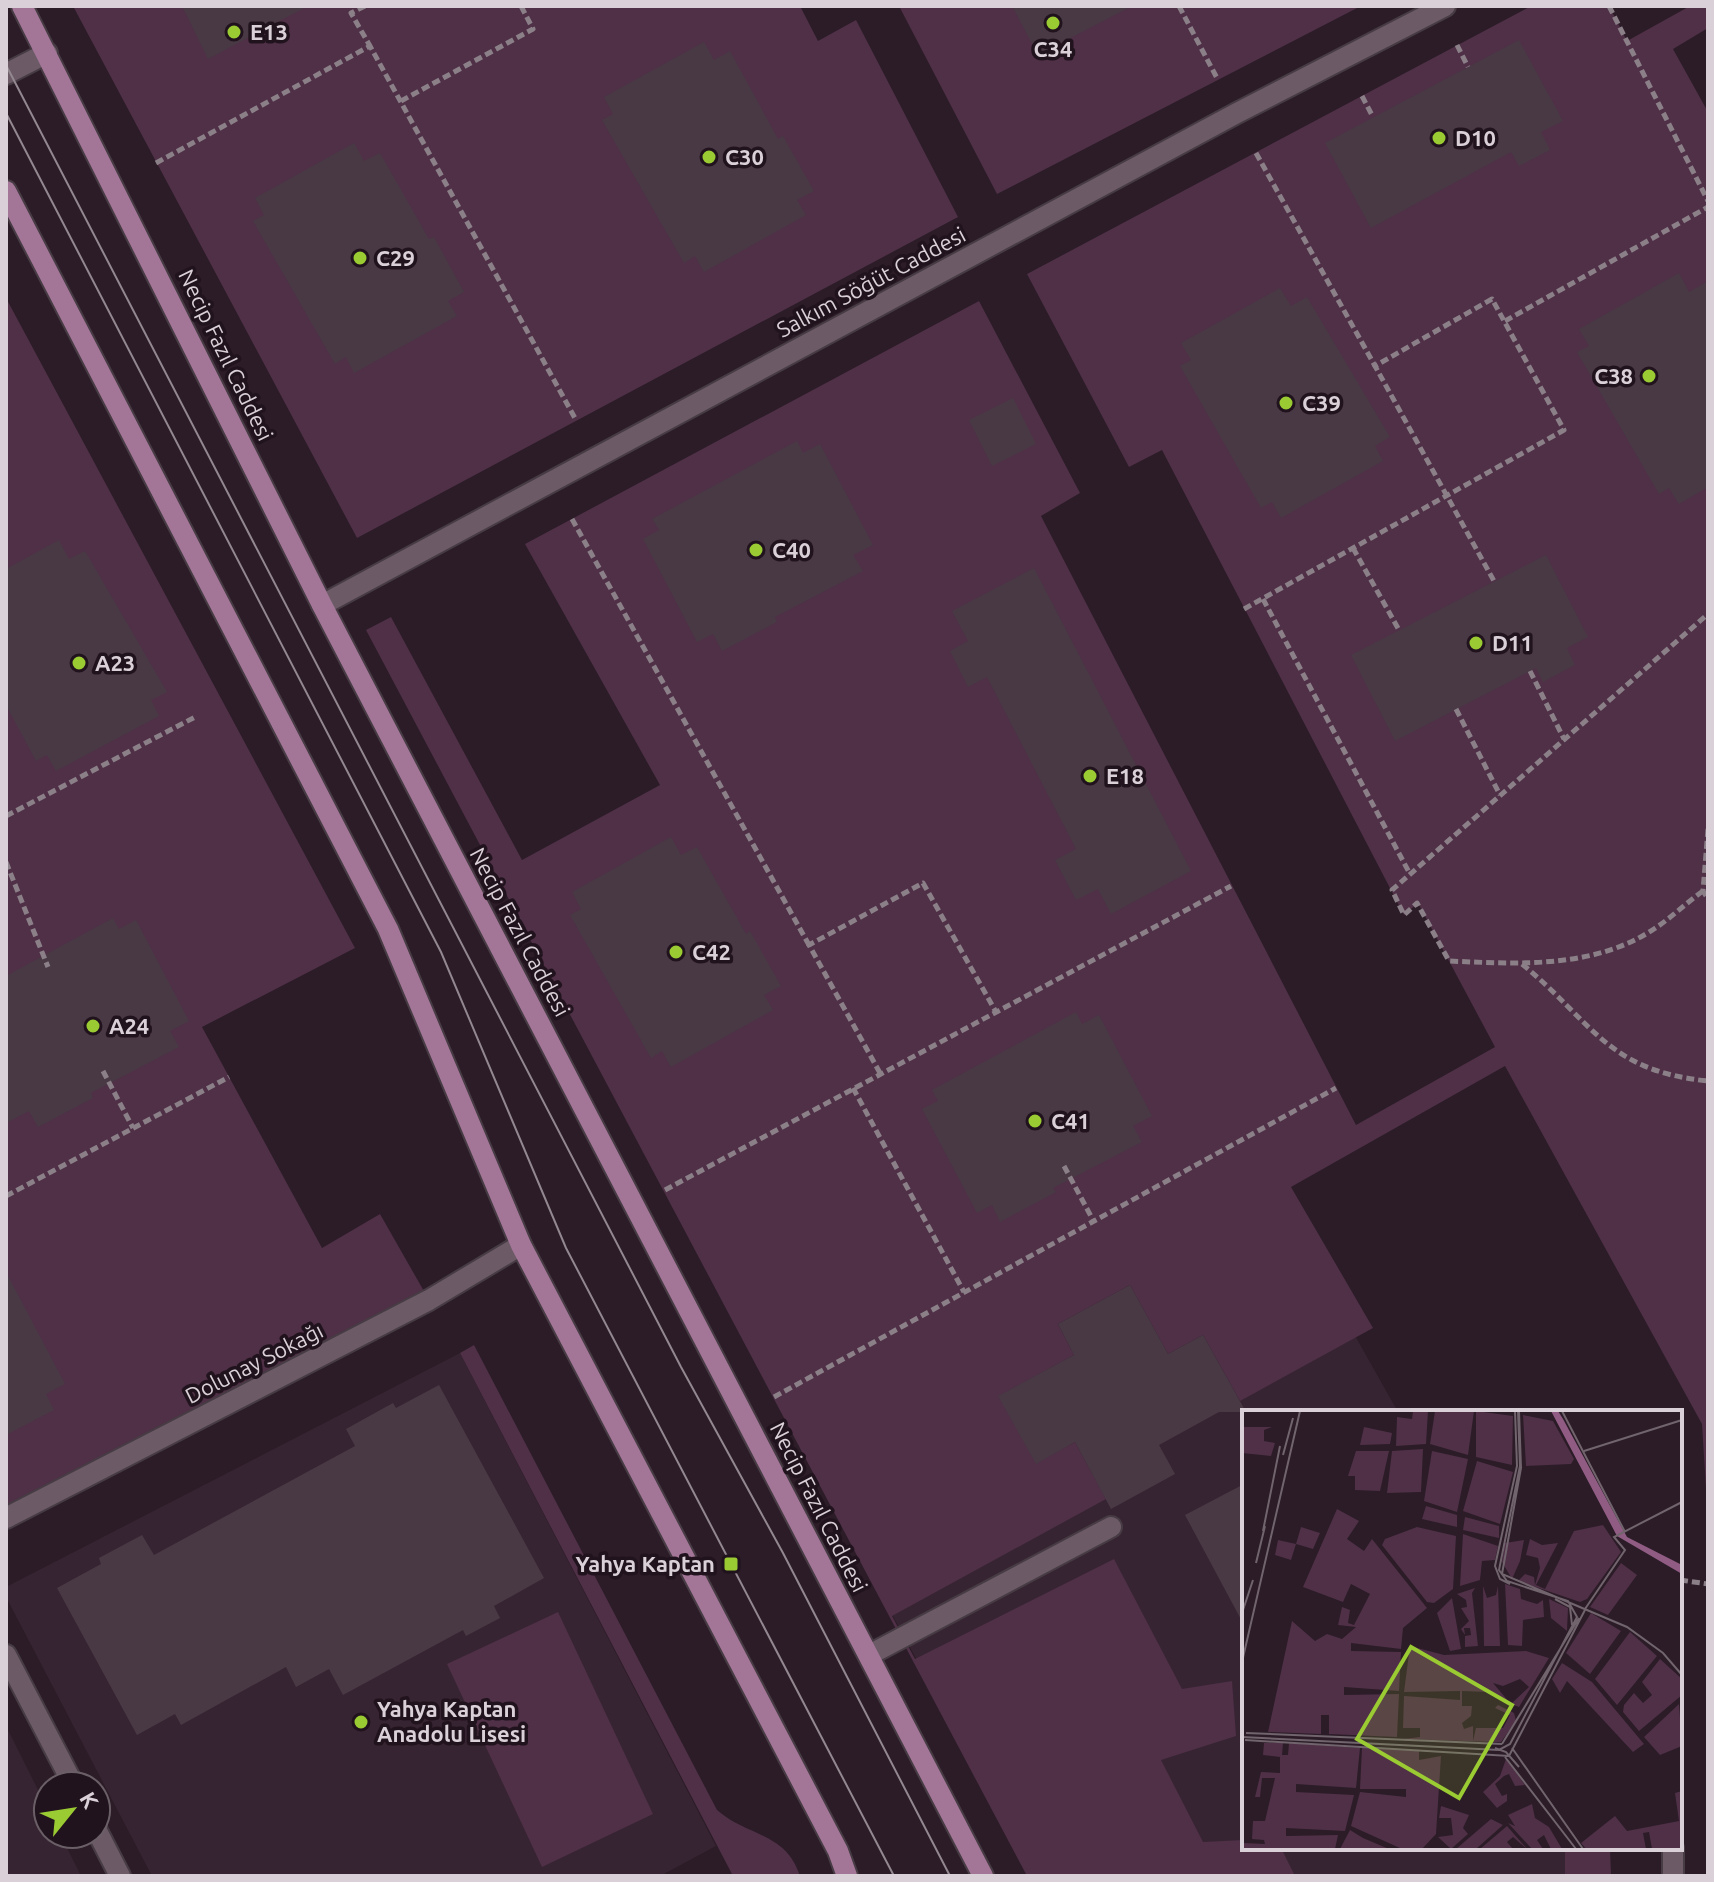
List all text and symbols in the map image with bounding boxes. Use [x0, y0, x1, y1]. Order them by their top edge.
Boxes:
marker: C34 [1044, 14, 1062, 32]
place label: E13 [250, 19, 288, 44]
marker: E13 [225, 23, 243, 41]
place label: C34 [1034, 36, 1072, 61]
place label: D10 [1455, 125, 1496, 150]
marker: D10 [1430, 129, 1448, 147]
place label: C30 [725, 144, 764, 169]
marker: C30 [700, 148, 718, 166]
street label: Salkım Söğüt Caddesi [772, 221, 969, 342]
place label: C29 [376, 245, 415, 270]
marker: C29 [351, 249, 369, 267]
street label: Necip Fazıl Caddesi [174, 265, 279, 444]
place label: C38 [1594, 363, 1633, 388]
marker: C38 [1640, 367, 1658, 385]
place label: C39 [1302, 390, 1341, 415]
marker: C39 [1277, 394, 1295, 412]
place label: C40 [772, 537, 811, 562]
marker: C40 [747, 541, 765, 559]
place label: D11 [1492, 630, 1533, 655]
marker: D11 [1467, 634, 1485, 652]
place label: A23 [95, 650, 135, 675]
marker: A23 [70, 654, 88, 672]
place label: E18 [1106, 763, 1144, 788]
marker: E18 [1081, 767, 1099, 785]
street label: Necip Fazıl Caddesi [465, 843, 575, 1020]
place label: C42 [692, 939, 731, 964]
marker: C42 [667, 943, 685, 961]
place label: A24 [109, 1013, 149, 1038]
marker: A24 [84, 1017, 102, 1035]
place label: C41 [1051, 1108, 1090, 1133]
marker: C41 [1026, 1112, 1044, 1130]
street label: Dolunay Sokağı [181, 1317, 327, 1408]
inset map [1242, 1410, 1682, 1850]
street label: Necip Fazıl Caddesi [766, 1418, 873, 1596]
place label: Yahya Kaptan [576, 1551, 715, 1576]
marker: Yahya Kaptan [722, 1555, 740, 1573]
place label: Yahya Kaptan Anadolu Lisesi [377, 1696, 526, 1746]
marker: Yahya Kaptan Anadolu Lisesi [352, 1713, 370, 1731]
north arrow [32, 1770, 112, 1850]
text: K [75, 1787, 104, 1813]

